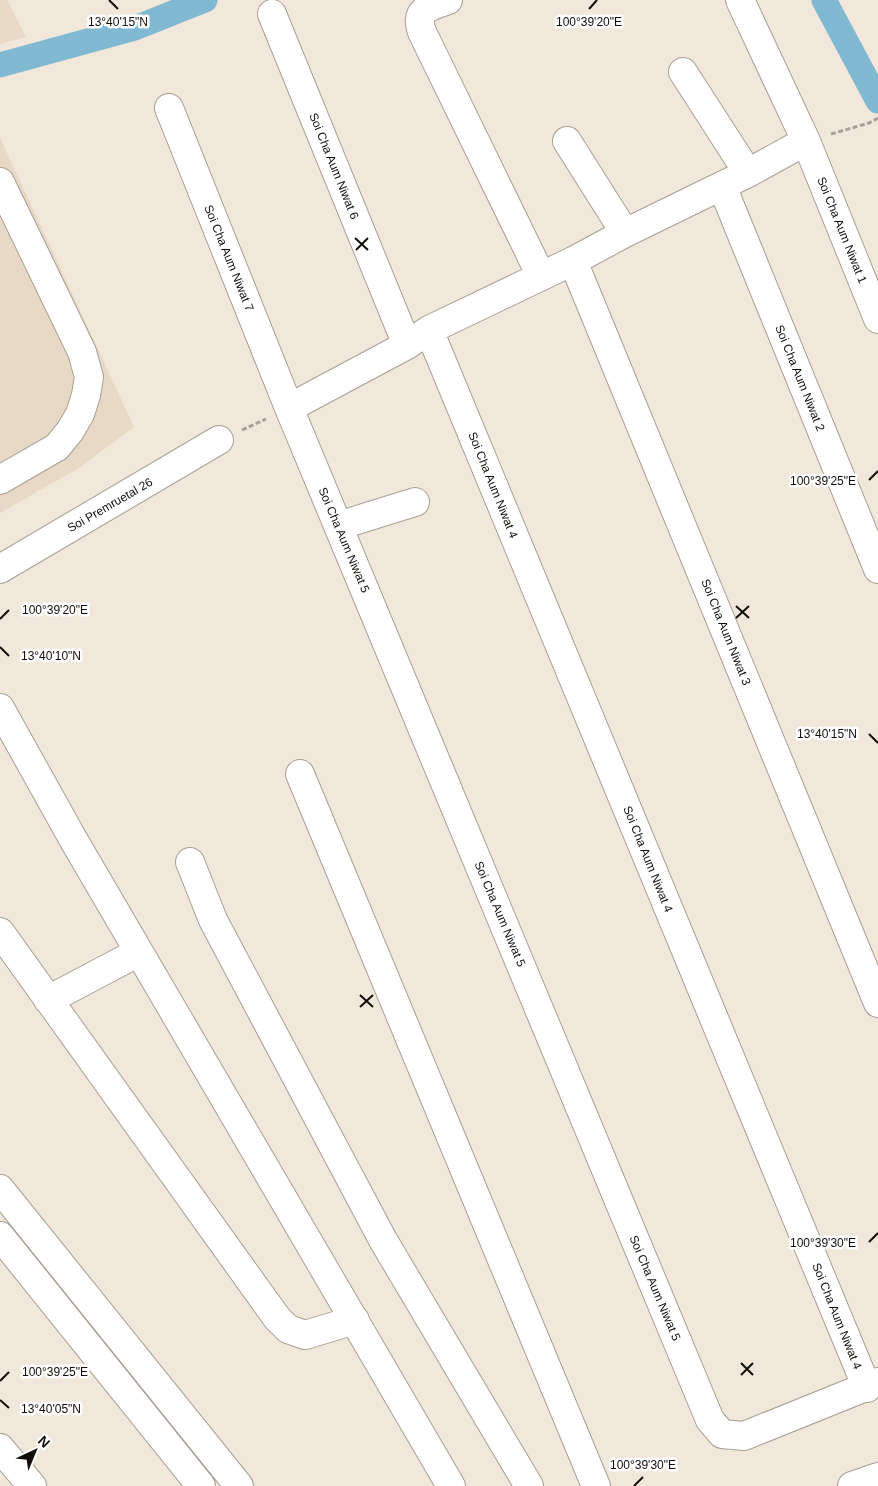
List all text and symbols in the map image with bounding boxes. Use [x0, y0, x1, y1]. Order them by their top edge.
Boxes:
text: 13°40'15"N [88, 15, 148, 29]
text: 100°39'20"E [556, 15, 622, 29]
street label: Soi Cha Aum Niwat 6 [306, 111, 362, 221]
street label: Soi Cha Aum Niwat 1 [814, 175, 870, 285]
street label: Soi Cha Aum Niwat 7 [201, 203, 257, 313]
street label: Soi Cha Aum Niwat 2 [772, 323, 828, 433]
street label: Soi Cha Aum Niwat 4 [465, 430, 521, 540]
text: 100°39'25"E [790, 474, 856, 488]
street label: Soi Premruetal 26 [65, 475, 155, 535]
street label: Soi Cha Aum Niwat 5 [315, 485, 373, 595]
street label: Soi Cha Aum Niwat 3 [698, 577, 754, 687]
text: 100°39'20"E [22, 603, 88, 617]
text: 13°40'10"N [21, 649, 81, 663]
text: 13°40'15"N [797, 727, 857, 741]
street label: Soi Cha Aum Niwat 4 [620, 804, 676, 914]
street label: Soi Cha Aum Niwat 5 [471, 859, 529, 969]
street label: Soi Cha Aum Niwat 5 [626, 1233, 684, 1343]
text: 100°39'30"E [790, 1236, 856, 1250]
street label: Soi Cha Aum Niwat 4 [809, 1261, 865, 1371]
text: 100°39'25"E [22, 1365, 88, 1379]
text: 13°40'05"N [21, 1402, 81, 1416]
north arrow [10, 1426, 60, 1476]
text: N [35, 1432, 53, 1451]
text: 100°39'30"E [610, 1458, 676, 1472]

